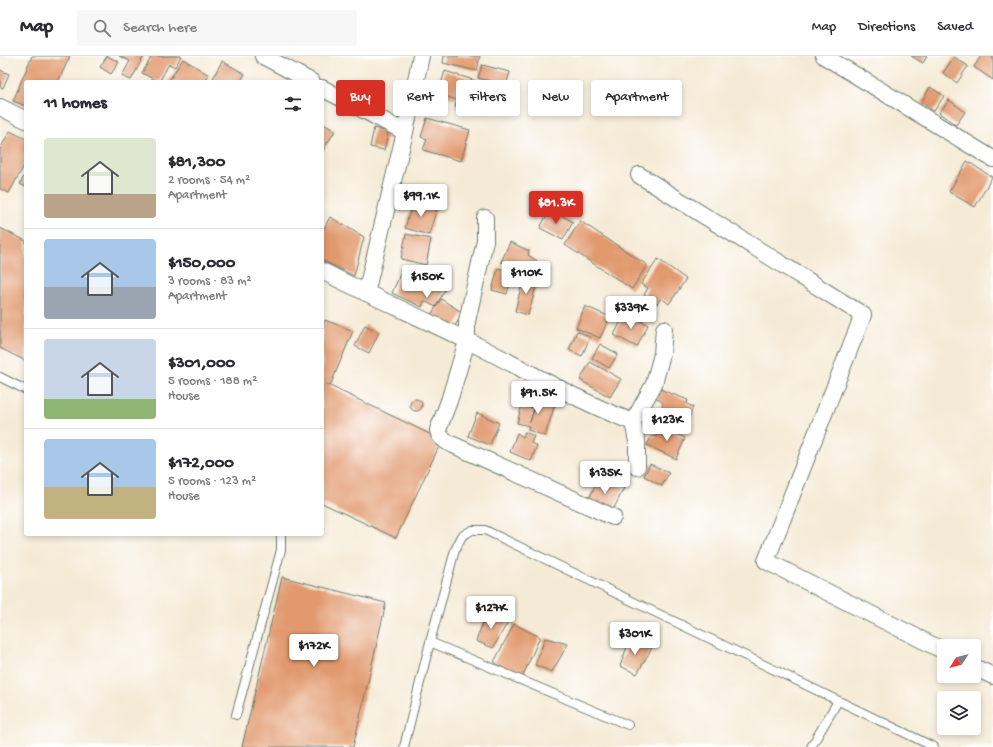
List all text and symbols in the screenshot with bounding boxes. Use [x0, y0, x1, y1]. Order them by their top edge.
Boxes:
search box [77, 10, 357, 46]
text: Map [20, 16, 53, 39]
icon: search [91, 17, 113, 39]
text: Search here [123, 19, 197, 37]
text: Map [812, 19, 836, 36]
text: Directions [858, 19, 915, 36]
text: Saved [937, 19, 973, 36]
chip: Buy [336, 80, 385, 116]
chip: Rent [393, 80, 448, 116]
chip: Filters [456, 80, 520, 116]
chip: New [528, 80, 583, 116]
chip: Apartment [591, 80, 682, 116]
icon: filters [282, 93, 304, 115]
text: 11 homes [44, 94, 107, 114]
text: $81,300 [168, 153, 225, 173]
icon: home [76, 154, 124, 202]
text: 2 rooms · 54 m² [168, 173, 250, 188]
pin: $99.1K [388, 184, 454, 218]
text: Apartment [168, 188, 227, 203]
text: $99.1K [403, 189, 439, 204]
pin: $81.3K [523, 191, 589, 225]
text: $81.3K [538, 196, 574, 211]
text: $150,000 [168, 254, 235, 274]
icon: home [76, 255, 124, 303]
pin: $110K [498, 261, 554, 295]
pin: $150K [399, 265, 455, 299]
text: $110K [511, 266, 541, 281]
text: $150K [411, 270, 443, 285]
text: 3 rooms · 83 m² [168, 274, 252, 289]
text: Apartment [168, 289, 227, 304]
pin: $339K [603, 296, 659, 330]
text: $339K [614, 301, 648, 316]
text: $301,000 [168, 354, 235, 374]
icon: home [76, 355, 124, 403]
text: 5 rooms · 188 m² [168, 374, 257, 389]
pin: $91.5K [505, 381, 571, 415]
text: $91.5K [520, 386, 556, 401]
text: House [168, 389, 200, 404]
pin: $123K [639, 408, 695, 442]
text: $123K [651, 413, 683, 428]
text: $172,000 [168, 454, 234, 474]
icon: home [76, 455, 124, 503]
pin: $135K [577, 461, 633, 495]
text: $135K [589, 466, 621, 481]
text: 5 rooms · 123 m² [168, 474, 256, 489]
text: House [168, 489, 200, 504]
pin: $127K [463, 596, 519, 630]
text: $127K [475, 601, 507, 616]
pin: $301K [607, 622, 663, 656]
text: $301K [619, 627, 651, 642]
pin: $172K [286, 634, 342, 668]
text: $172K [298, 639, 330, 654]
north arrow [937, 639, 981, 683]
map controls [937, 639, 981, 735]
button: layers [937, 691, 981, 735]

